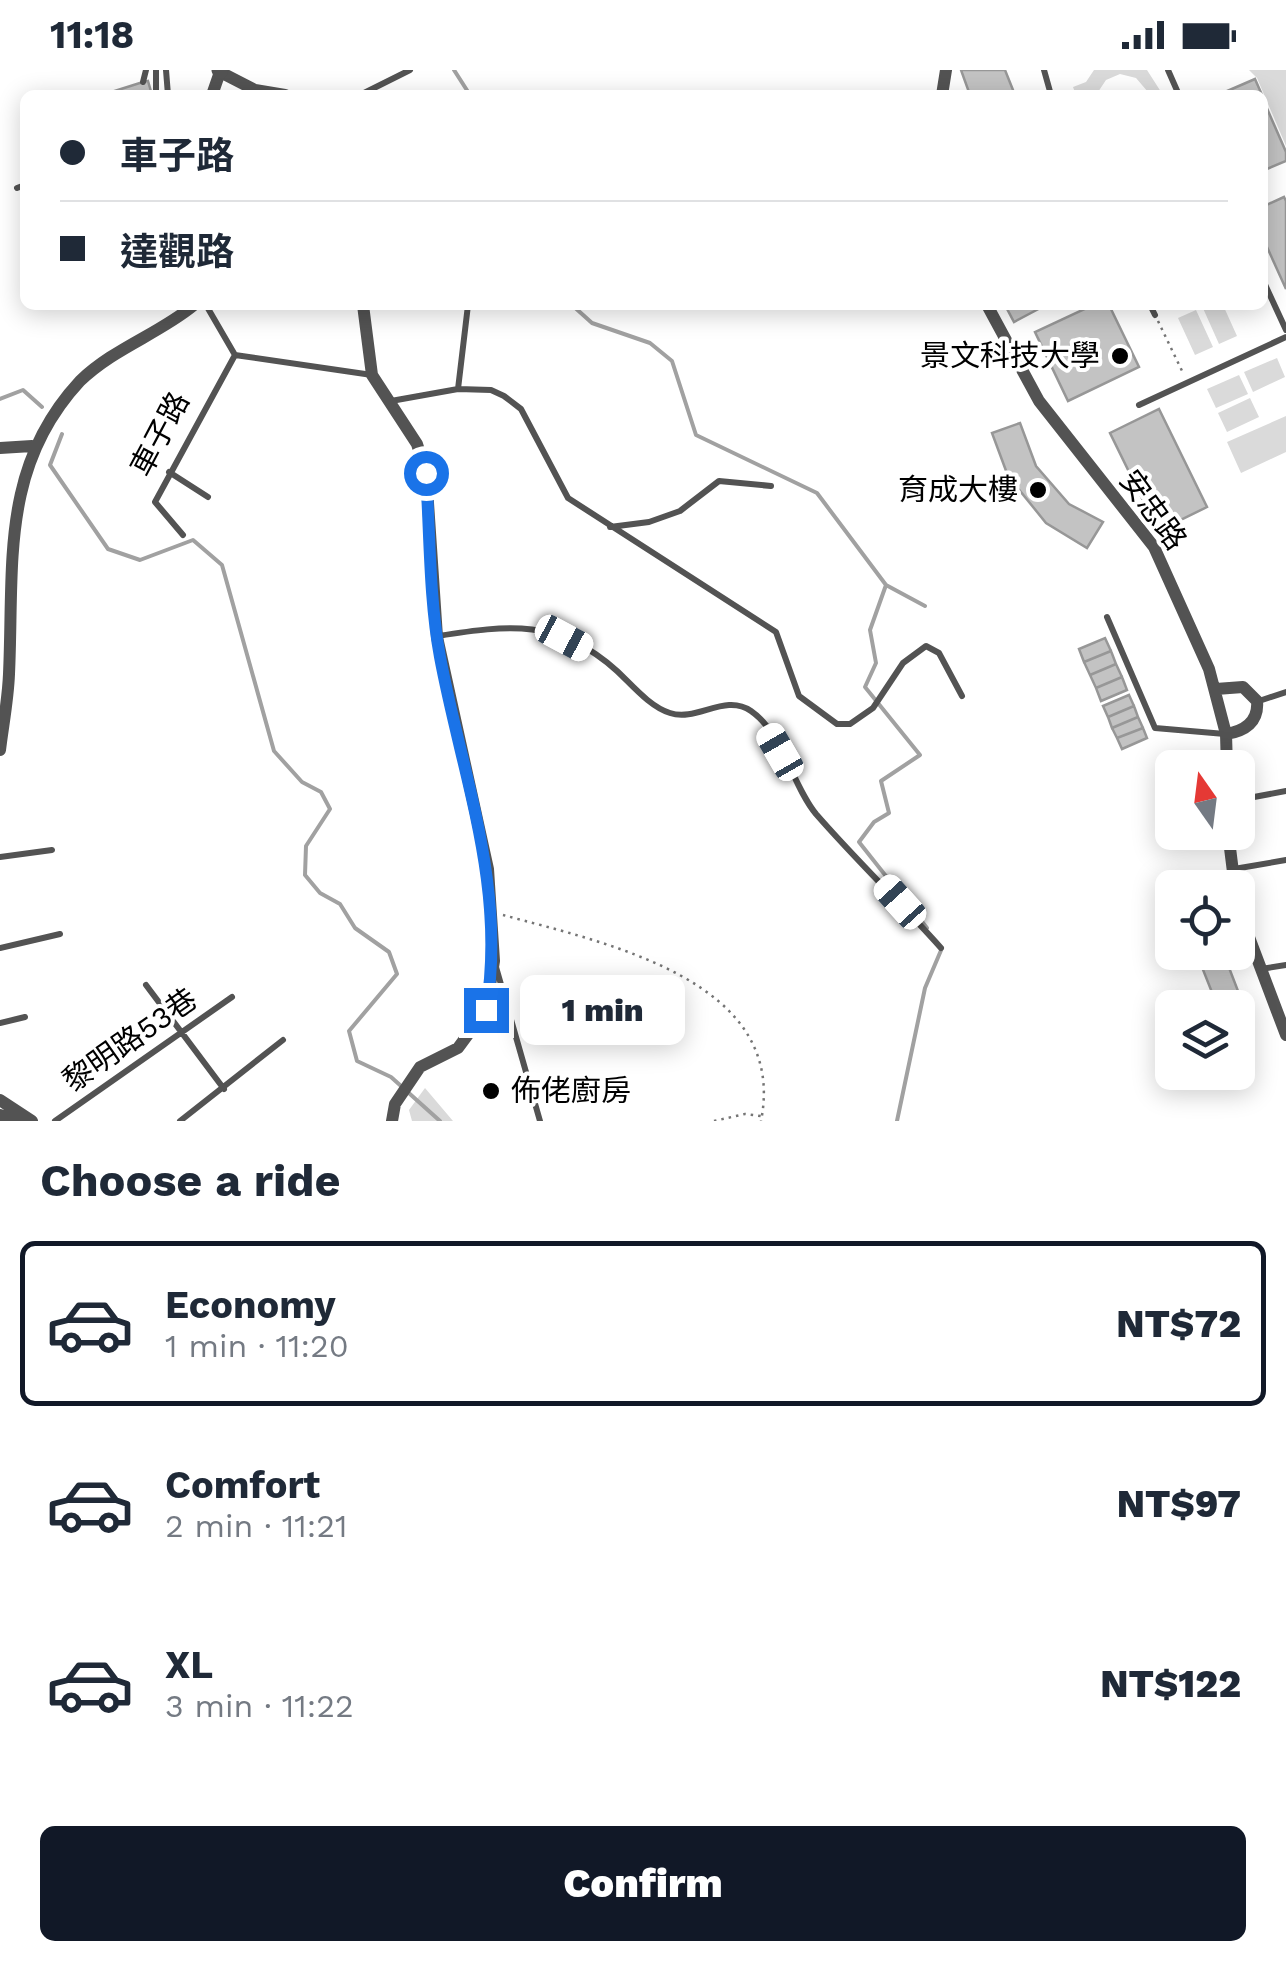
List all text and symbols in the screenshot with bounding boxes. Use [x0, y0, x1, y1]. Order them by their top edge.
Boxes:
text: 11:18 [50, 13, 134, 57]
text: 車子路 [120, 134, 234, 178]
text: 達觀路 [120, 230, 234, 274]
place label: 景文科技大學 [920, 338, 1100, 373]
marker: 景文科技大學 [1109, 345, 1131, 367]
street label: 車子路 [123, 386, 196, 482]
route start [404, 451, 449, 496]
street label: 安忠路 [1113, 463, 1194, 556]
place label: 育成大樓 [898, 472, 1018, 507]
marker: 育成大樓 [1027, 479, 1049, 501]
car [530, 611, 598, 665]
car [752, 719, 808, 785]
north arrow [1155, 750, 1255, 850]
map controls [1155, 750, 1255, 1090]
car [869, 870, 931, 934]
button: locate [1155, 870, 1255, 970]
callout: 1 min [521, 975, 686, 1045]
street label: 黎明路53巷 [56, 981, 203, 1098]
route end [464, 988, 509, 1033]
button: layers [1155, 990, 1255, 1090]
text: 1 min [561, 991, 644, 1029]
place label: 佈佬廚房 [511, 1073, 631, 1108]
marker: 佈佬廚房 [480, 1080, 502, 1102]
text: Choose a ride [40, 1154, 340, 1207]
icon: car [45, 1279, 135, 1369]
text: Economy [165, 1283, 336, 1327]
text: NT$72 [1116, 1302, 1241, 1346]
text: 1 min · 11:20 [165, 1327, 349, 1365]
icon: car [45, 1459, 135, 1549]
text: Comfort [165, 1463, 320, 1507]
text: NT$97 [1117, 1482, 1241, 1526]
text: 2 min · 11:21 [165, 1507, 347, 1545]
icon: car [45, 1639, 135, 1729]
text: XL [165, 1643, 213, 1687]
text: NT$122 [1100, 1662, 1241, 1706]
text: 3 min · 11:22 [165, 1687, 354, 1725]
button: Confirm [40, 1826, 1246, 1941]

